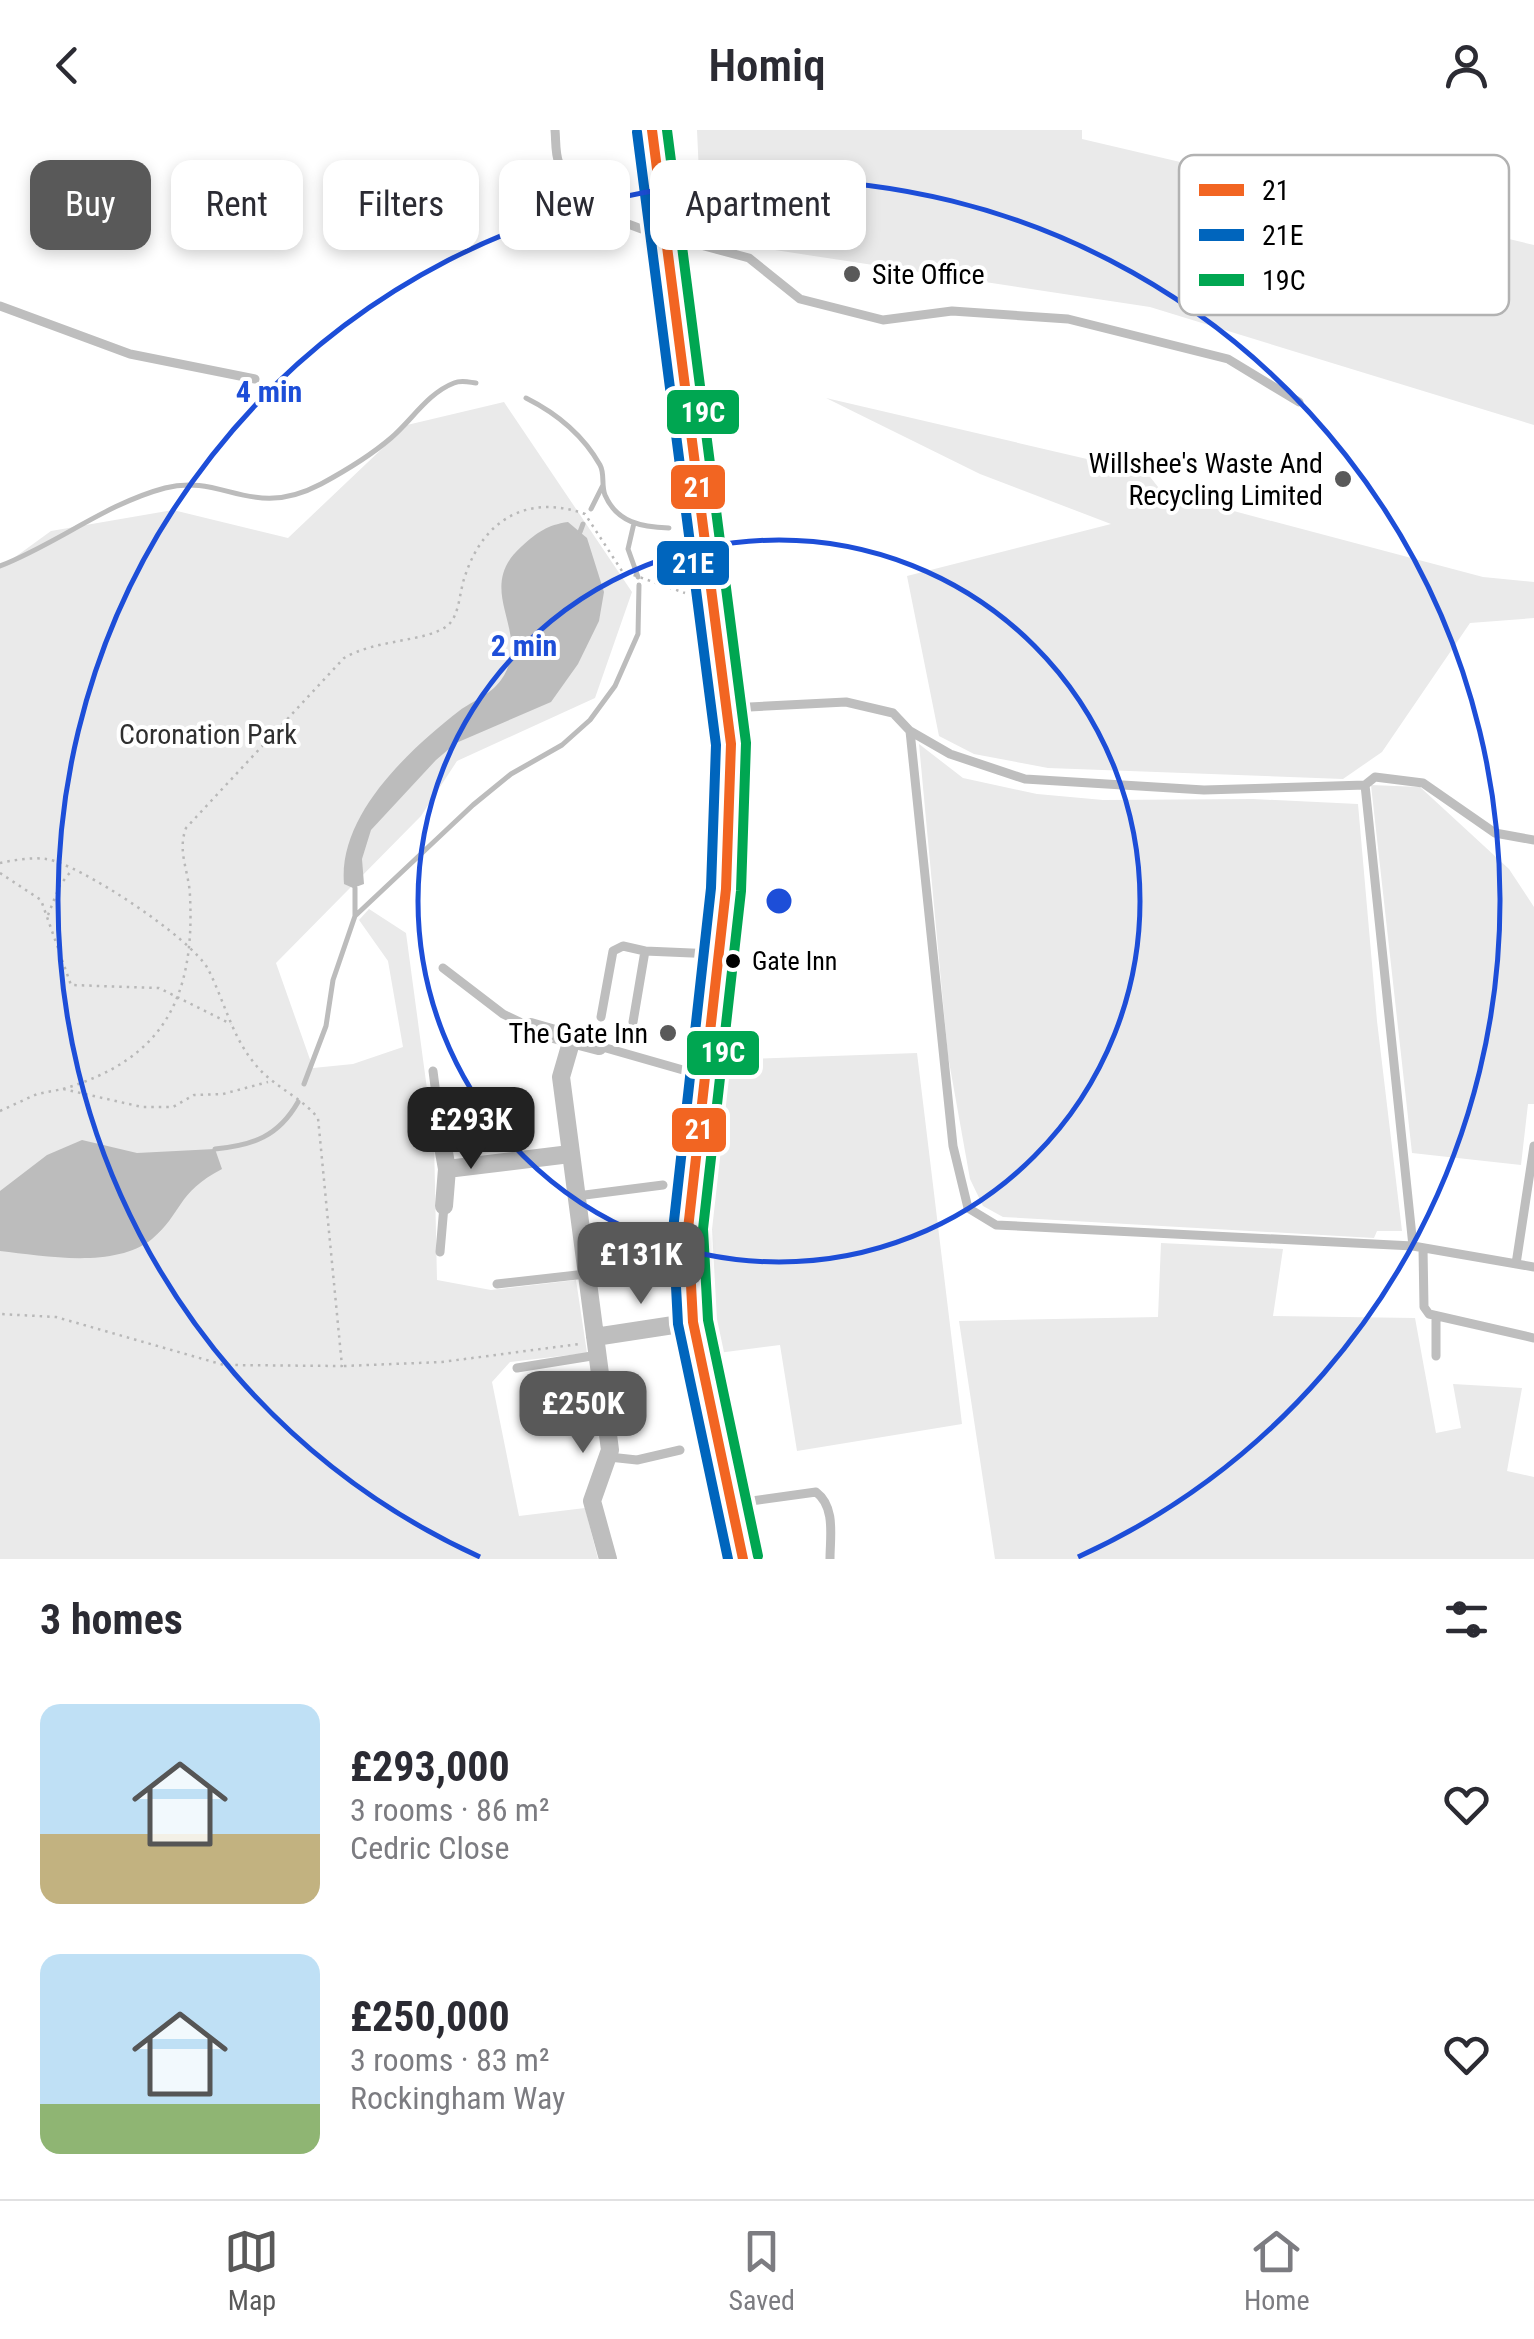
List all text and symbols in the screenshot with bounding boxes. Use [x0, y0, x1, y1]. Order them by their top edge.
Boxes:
icon: back [40, 38, 95, 93]
icon: person [1439, 38, 1494, 93]
text: Homiq [708, 39, 826, 92]
legend [1179, 155, 1509, 315]
chip: Buy [30, 160, 151, 250]
chip: Rent [171, 160, 303, 250]
chip: Filters [323, 160, 479, 250]
chip: New [499, 160, 630, 250]
chip: Apartment [650, 160, 866, 250]
text: 21 [1262, 174, 1290, 207]
text: 21E [1262, 219, 1304, 252]
place label: Site Office [872, 258, 985, 291]
marker: Site Office [841, 263, 863, 285]
text: 19C [1262, 264, 1306, 297]
text: 4 min [236, 374, 302, 409]
line badge: 19C [665, 388, 741, 436]
text: 19C [681, 396, 725, 429]
place label: Willshee's Waste And Recycling Limited [1089, 447, 1323, 512]
line badge: 21 [669, 463, 727, 511]
marker: Willshee's Waste And Recycling Limited [1332, 468, 1354, 490]
text: 21 [684, 471, 712, 504]
line badge: 21E [655, 539, 731, 587]
text: 21E [672, 547, 714, 580]
text: 2 min [491, 628, 557, 663]
park label: Coronation Park [119, 718, 297, 751]
centre of rings [761, 883, 797, 919]
place label: Gate Inn [752, 946, 837, 976]
marker: Gate Inn [723, 951, 743, 971]
place label: The Gate Inn [508, 1017, 648, 1050]
marker: The Gate Inn [657, 1022, 679, 1044]
line badge: 19C [685, 1029, 761, 1077]
text: 19C [701, 1036, 745, 1069]
pin: £293K [401, 1087, 541, 1172]
text: £293K [430, 1100, 512, 1138]
line badge: 21 [670, 1106, 728, 1154]
text: 21 [685, 1113, 713, 1146]
pin: £131K [571, 1222, 711, 1307]
text: £131K [600, 1235, 682, 1273]
pin: £250K [513, 1371, 653, 1456]
text: £250K [542, 1384, 624, 1422]
icon: filters [1439, 1592, 1494, 1647]
text: 3 homes [40, 1595, 183, 1644]
text: £293,000 [350, 1742, 510, 1791]
icon: home [120, 1744, 240, 1864]
icon: heart [1439, 1777, 1494, 1832]
text: 3 rooms · 86 m² [350, 1791, 549, 1829]
text: Cedric Close [350, 1829, 509, 1867]
text: £250,000 [350, 1992, 510, 2041]
icon: home [120, 1994, 240, 2114]
icon: heart [1439, 2027, 1494, 2082]
text: 3 rooms · 83 m² [350, 2041, 549, 2079]
text: Rockingham Way [350, 2079, 565, 2117]
tab: Map [224, 2224, 279, 2317]
tab: Saved [728, 2224, 795, 2317]
tab: Home [1244, 2224, 1310, 2317]

